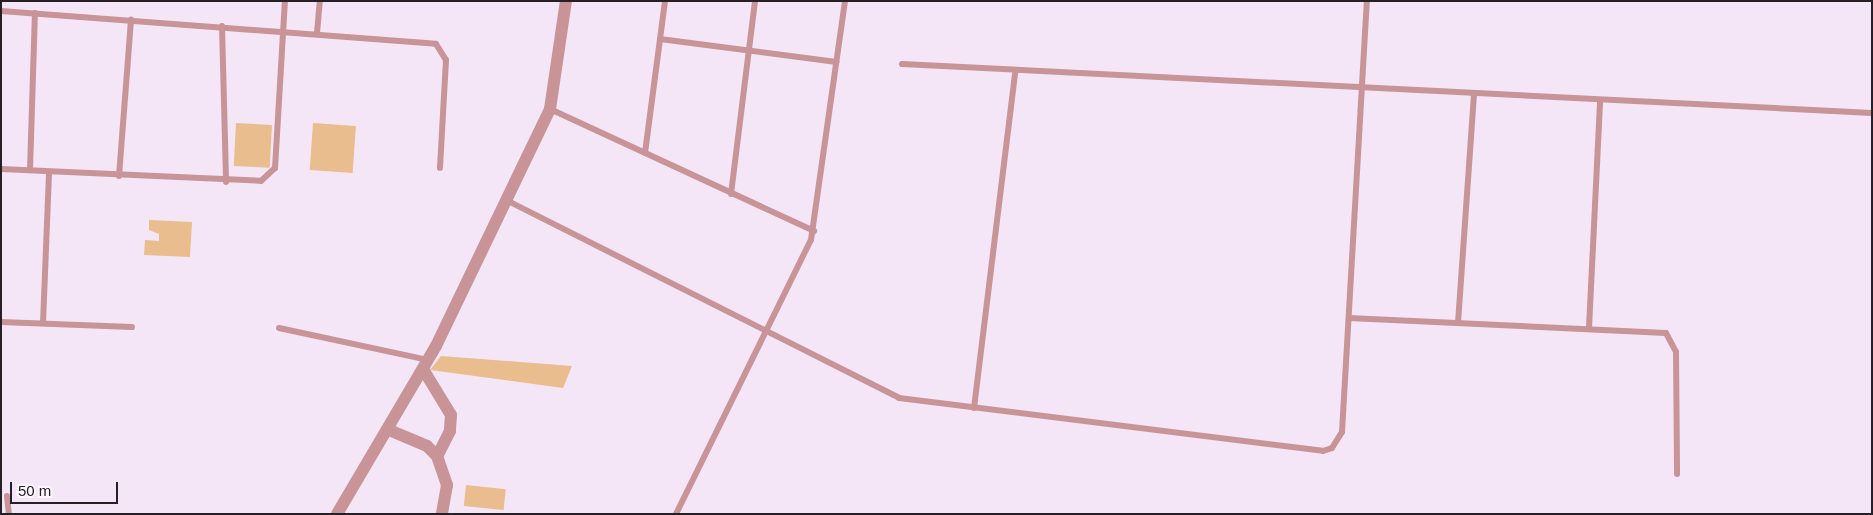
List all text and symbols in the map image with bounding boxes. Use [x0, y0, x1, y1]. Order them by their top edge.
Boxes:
scale bar [12, 472, 120, 504]
text: 50 m [18, 482, 51, 499]

